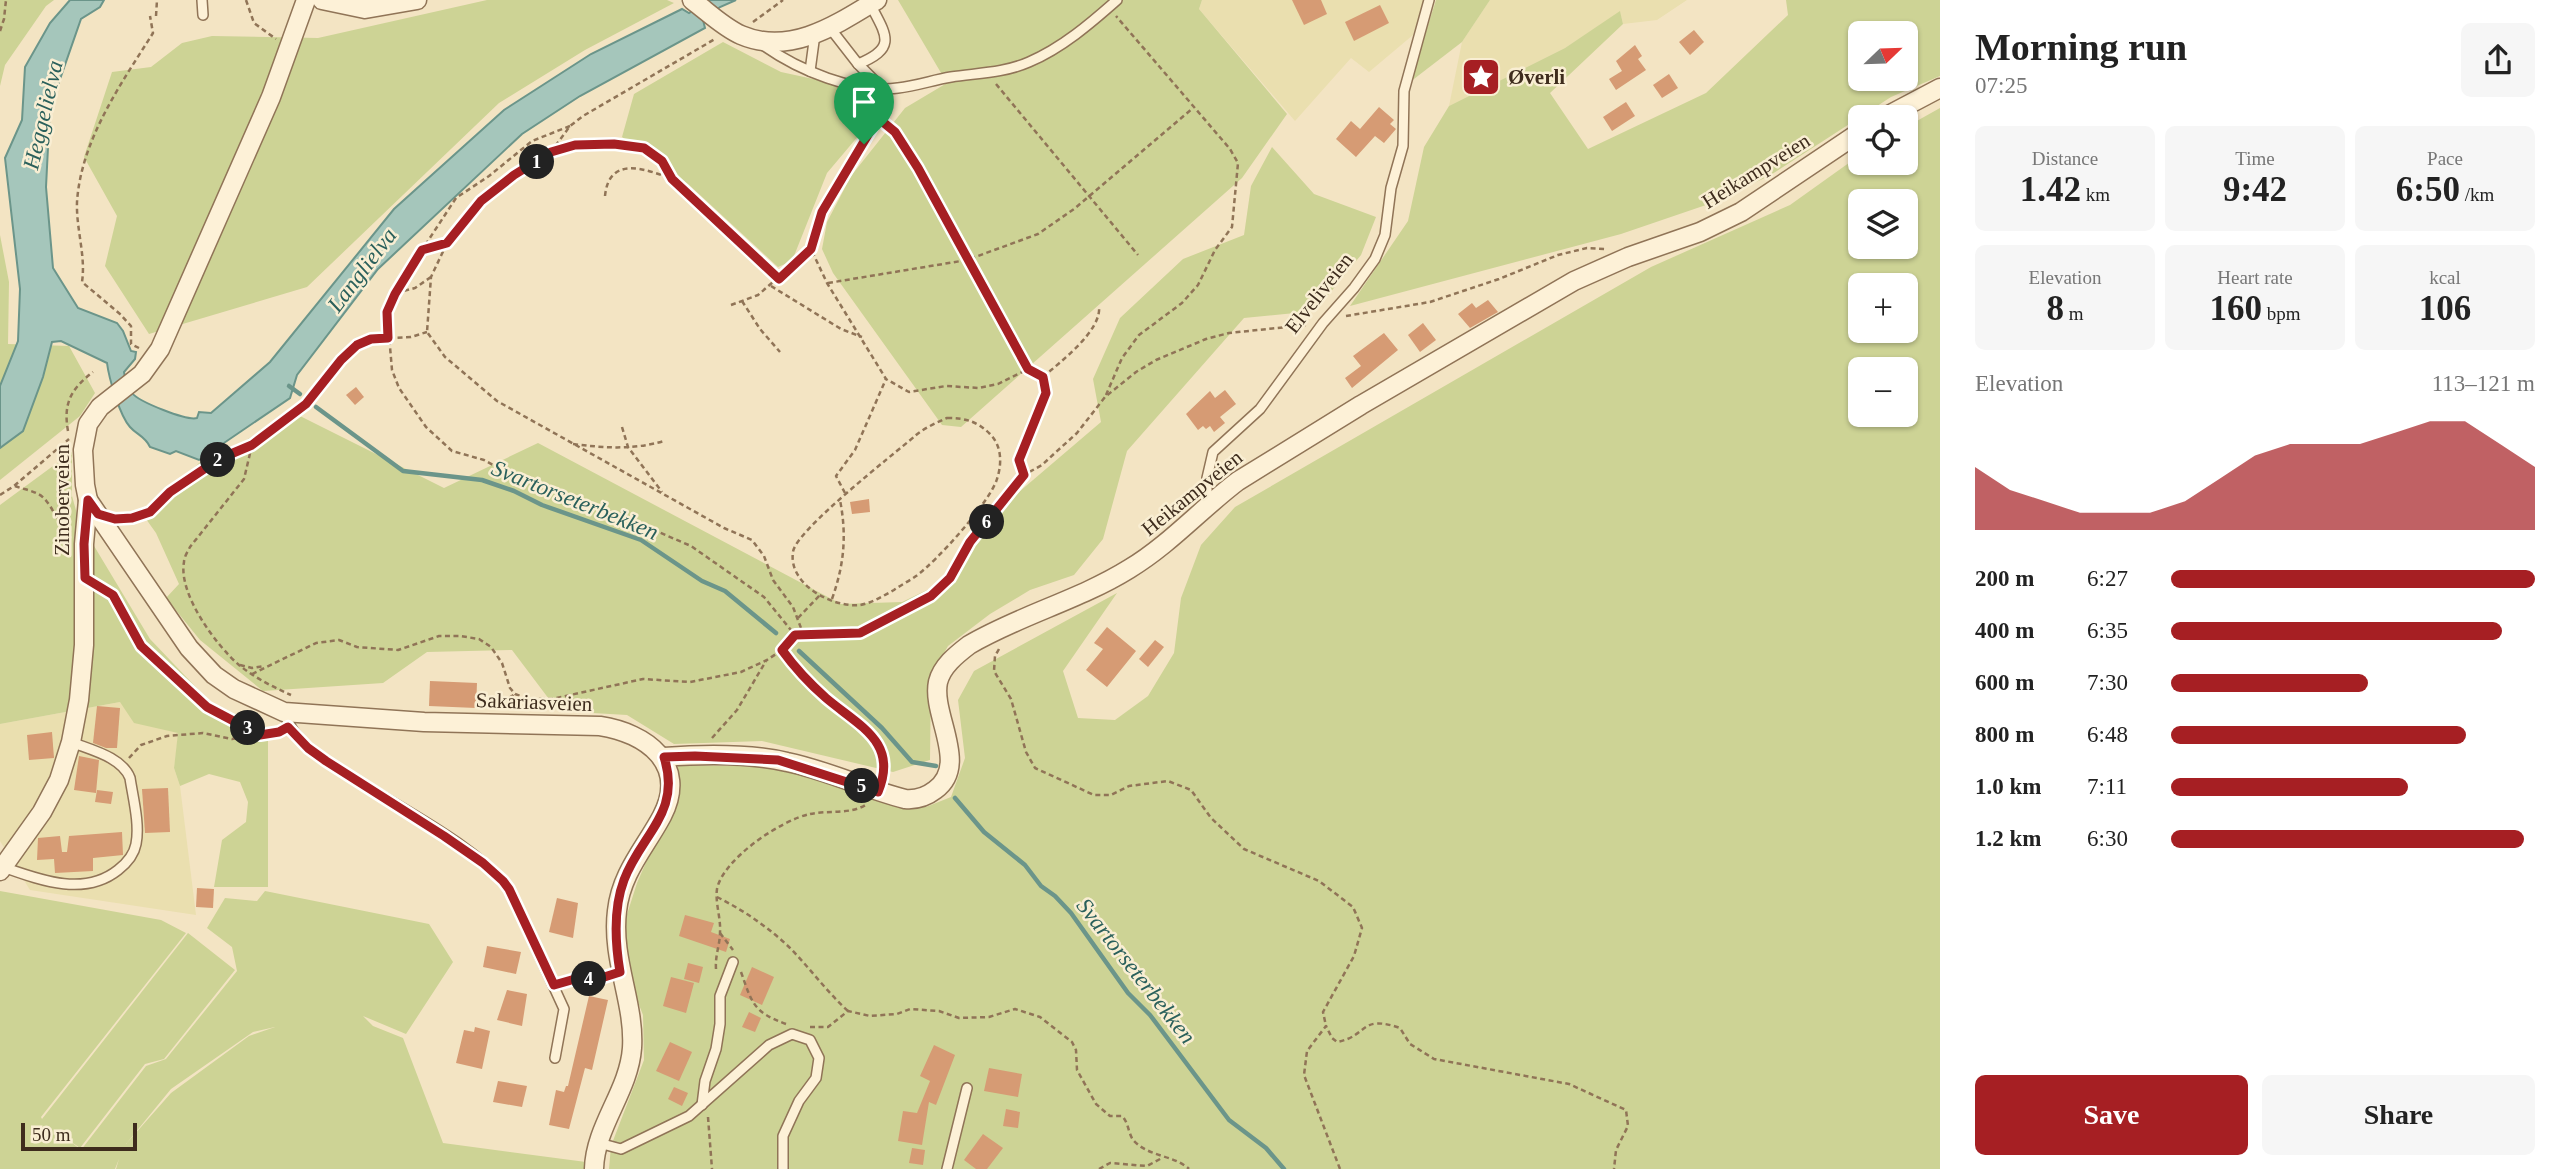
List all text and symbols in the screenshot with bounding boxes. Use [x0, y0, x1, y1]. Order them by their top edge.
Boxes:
north arrow [1848, 21, 1918, 91]
map controls [1848, 21, 1918, 427]
button: share [2461, 23, 2535, 97]
text: Morning run [1975, 26, 2187, 68]
place icon: Øverli [1460, 56, 1502, 98]
water label: Heggelielva [18, 58, 68, 173]
place label: Øverli [1508, 65, 1565, 89]
pin [834, 72, 894, 144]
text: 07:25 [1975, 73, 2027, 98]
icon: arrive [845, 83, 883, 121]
button: locate [1848, 105, 1918, 175]
street label: Heikampveien [1698, 128, 1815, 214]
pin: 1 [520, 144, 554, 180]
text: Distance [2032, 148, 2098, 169]
text: Time [2235, 148, 2275, 169]
text: Pace [2427, 148, 2463, 169]
text: 1 [532, 151, 541, 172]
text: 1.42 [2020, 170, 2081, 209]
text: 9:42 [2223, 170, 2287, 209]
text: 6:50 [2396, 170, 2460, 209]
text: km [2081, 184, 2110, 205]
text: /km [2460, 184, 2494, 205]
button: layers [1848, 189, 1918, 259]
water label: Langlielva [322, 223, 402, 318]
street label: Elveliveien [1280, 248, 1358, 338]
text: Elevation [2029, 267, 2101, 288]
text: Heart rate [2217, 267, 2293, 288]
text: kcal [2429, 267, 2461, 288]
button: + [1848, 273, 1918, 343]
text: 8 [2046, 289, 2064, 328]
text: 160 [2209, 289, 2262, 328]
text: 106 [2419, 289, 2471, 328]
text: m [2064, 303, 2084, 324]
text: bpm [2262, 303, 2301, 324]
button: − [1848, 357, 1918, 427]
text: Elevation [1975, 371, 2063, 396]
text: 113–121 m [2432, 371, 2535, 396]
pin: 2 [200, 442, 235, 477]
street label: Zinoberveien [50, 444, 74, 556]
street label: Heikampveien [1137, 445, 1248, 541]
text: 2 [213, 449, 222, 470]
water label: Svartorseterbekken [488, 455, 662, 545]
pin: 6 [970, 504, 1004, 540]
text: 6 [982, 511, 991, 532]
text: 200 m [1975, 566, 2034, 591]
text: 6:27 [2087, 566, 2128, 591]
text: 400 m [1975, 618, 2034, 643]
text: 6:35 [2087, 618, 2128, 643]
text: 600 m [1975, 670, 2034, 695]
text: 7:30 [2087, 670, 2128, 695]
street label: Sakariasveien [475, 688, 593, 716]
pin: 3 [230, 710, 266, 746]
text: 3 [243, 717, 252, 738]
text: 800 m [1975, 722, 2034, 747]
text: 6:48 [2087, 722, 2128, 747]
pin: 5 [844, 768, 880, 804]
text: 1.0 km [1975, 774, 2041, 799]
text: 7:11 [2087, 774, 2127, 799]
text: 5 [857, 775, 866, 796]
text: 1.2 km [1975, 826, 2041, 851]
text: 6:30 [2087, 826, 2128, 851]
water label: Svartorseterbekken [1071, 893, 1201, 1049]
pin: 4 [572, 962, 606, 996]
text: 4 [584, 968, 593, 989]
button: Save [1975, 1075, 2248, 1155]
button: Share [2262, 1075, 2535, 1155]
scale bar [21, 1120, 136, 1152]
text: 50 m [32, 1124, 71, 1145]

